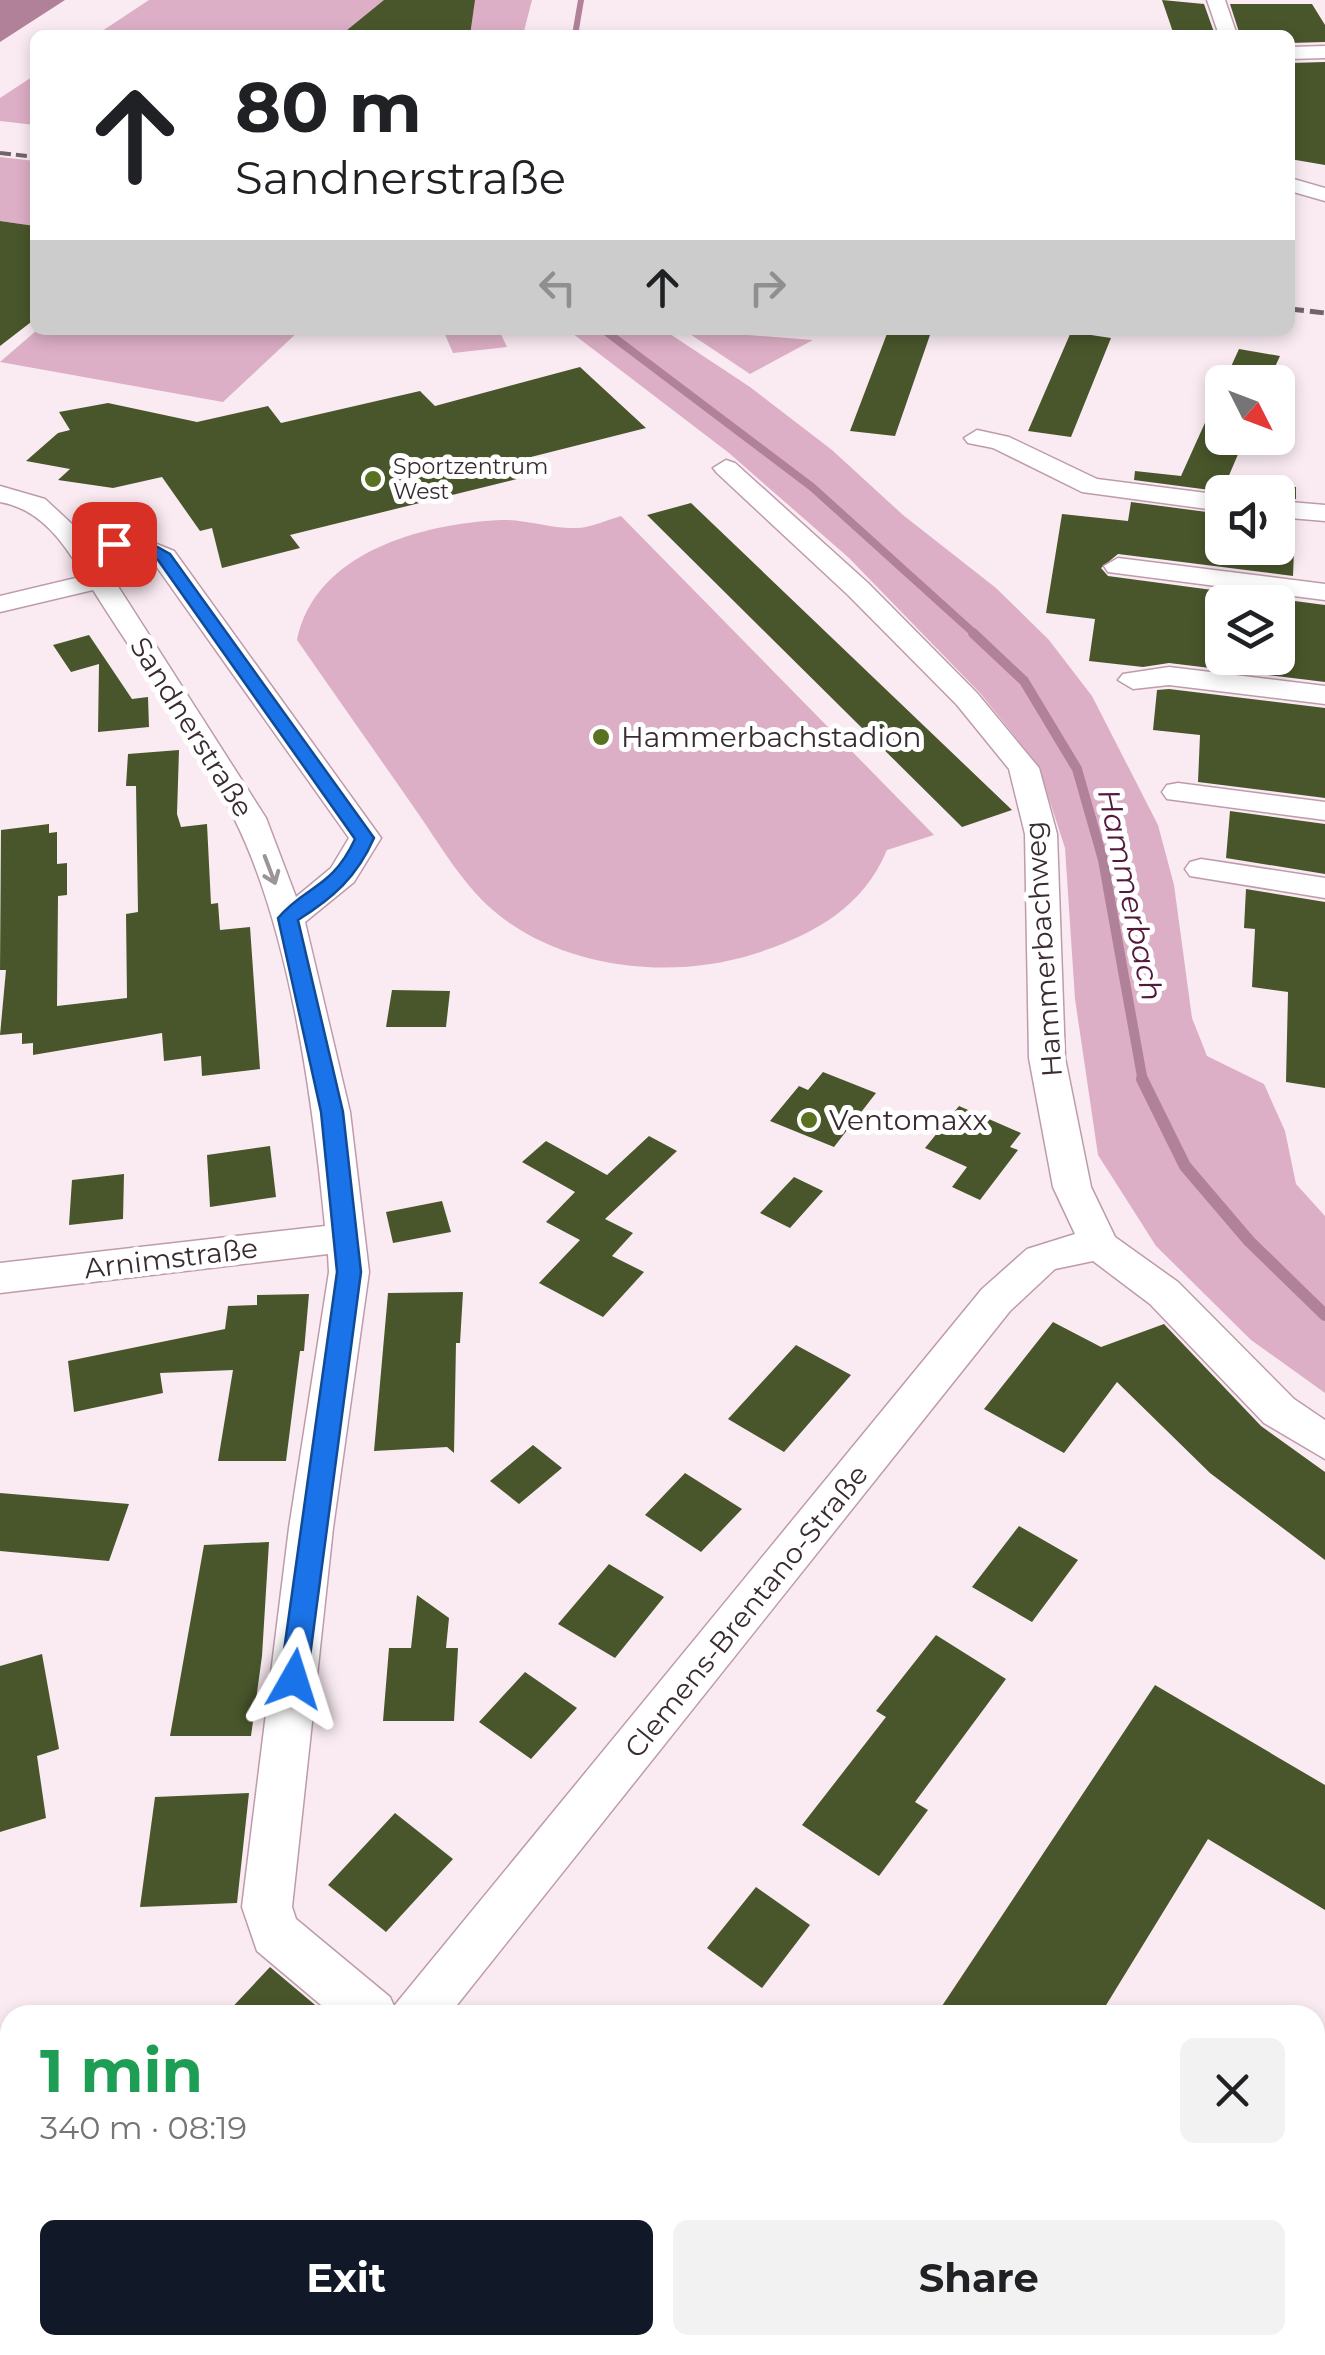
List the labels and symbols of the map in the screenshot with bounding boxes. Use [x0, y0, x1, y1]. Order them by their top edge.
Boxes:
north arrow [1205, 365, 1295, 455]
place label: Sportzentrum West [393, 453, 548, 505]
marker: Sportzentrum West [362, 468, 384, 490]
pin [72, 502, 157, 587]
street label: Sandnerstraße [123, 631, 261, 823]
place label: Hammerbachstadion [621, 720, 922, 754]
marker: Hammerbachstadion [590, 726, 612, 748]
water label: Hammerbach [1090, 785, 1171, 1004]
street label: Hammerbachweg [1017, 820, 1069, 1078]
one-way arrow [262, 854, 280, 885]
place label: Ventomaxx [829, 1103, 987, 1137]
marker: Ventomaxx [798, 1109, 820, 1131]
street label: Arnimstraße [82, 1230, 260, 1286]
street label: Clemens-Brentano-Straße [617, 1458, 875, 1764]
position arrow [242, 1627, 346, 1731]

